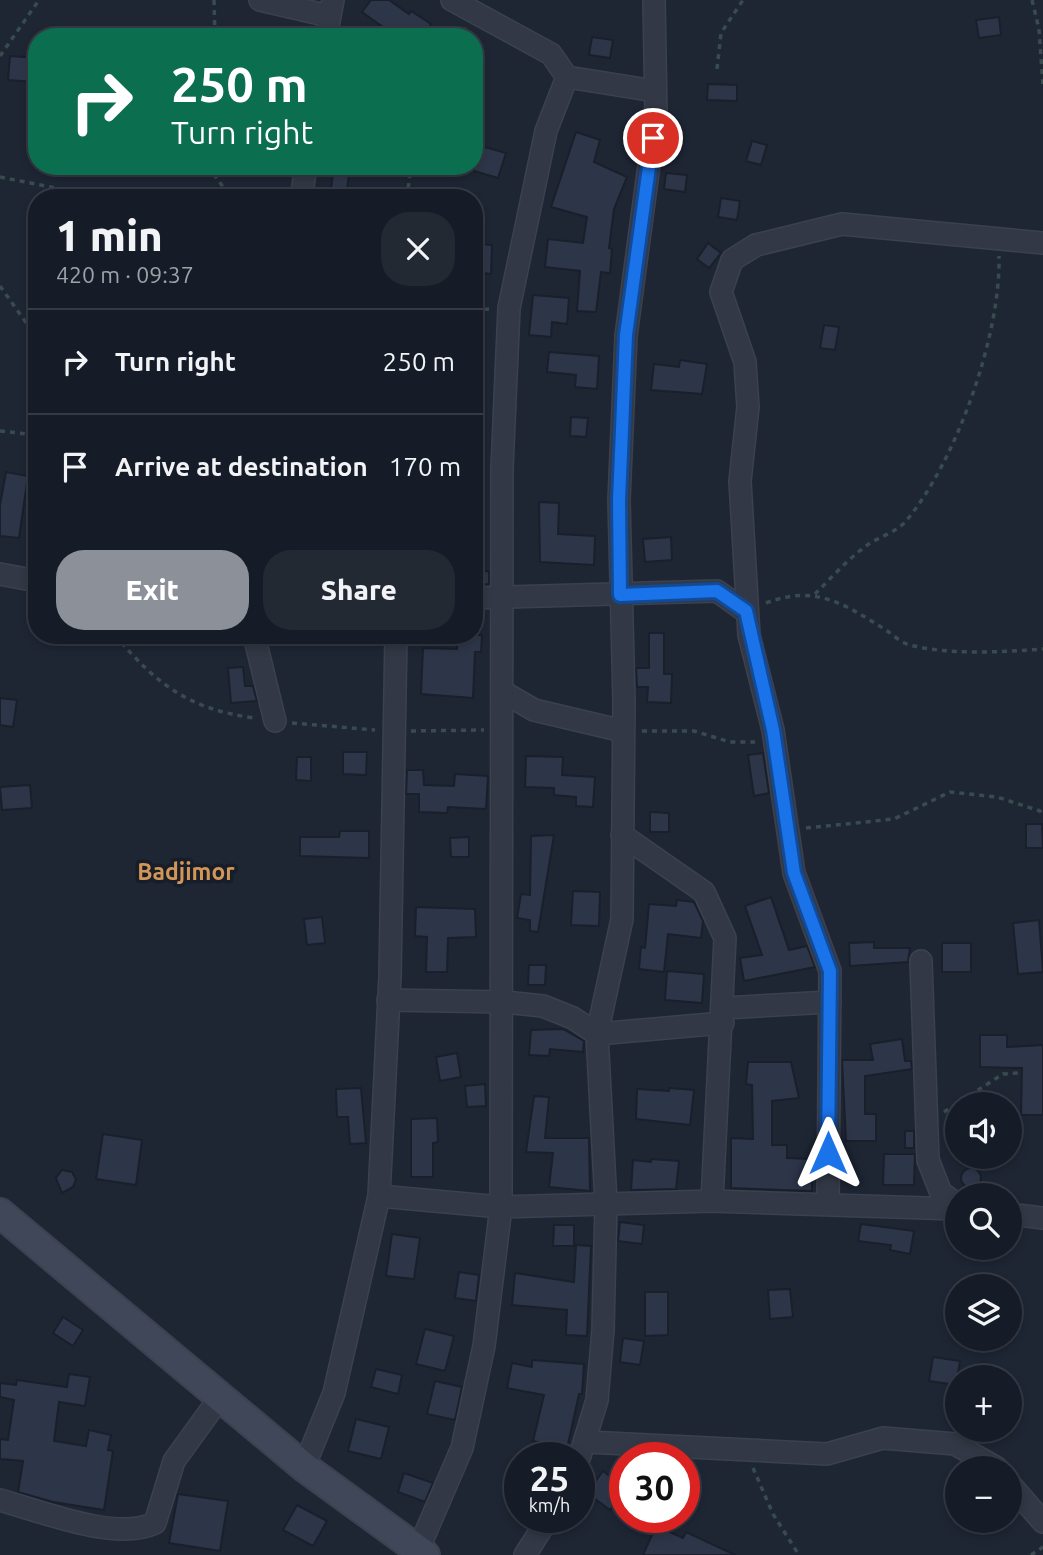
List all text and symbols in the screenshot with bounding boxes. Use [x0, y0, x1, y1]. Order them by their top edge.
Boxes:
icon: right [56, 56, 147, 147]
text: 250 m [171, 56, 308, 111]
pin [623, 108, 683, 168]
text: Turn right [171, 114, 313, 150]
icon: arrive [634, 119, 672, 157]
text: 1 min [56, 212, 163, 259]
button: close [381, 212, 455, 286]
text: 420 m · 09:37 [56, 262, 194, 287]
icon: right [56, 343, 94, 381]
text: Turn right [115, 347, 236, 376]
text: 250 m [383, 347, 455, 376]
icon: arrive [56, 448, 94, 486]
text: Arrive at destination [115, 452, 368, 481]
text: 170 m [389, 452, 461, 481]
button: Exit [56, 550, 249, 630]
button: Share [263, 550, 455, 630]
district label: Badjimor [137, 859, 235, 884]
map controls [945, 1092, 1022, 1533]
button: sound [945, 1092, 1022, 1169]
position arrow [791, 1116, 865, 1190]
button: search [945, 1183, 1022, 1260]
button: layers [945, 1274, 1022, 1351]
button: + [945, 1365, 1022, 1442]
speed limit sign: 30 [609, 1442, 700, 1533]
button: − [945, 1456, 1022, 1533]
text: 25 [530, 1458, 569, 1498]
text: km/h [529, 1495, 570, 1515]

